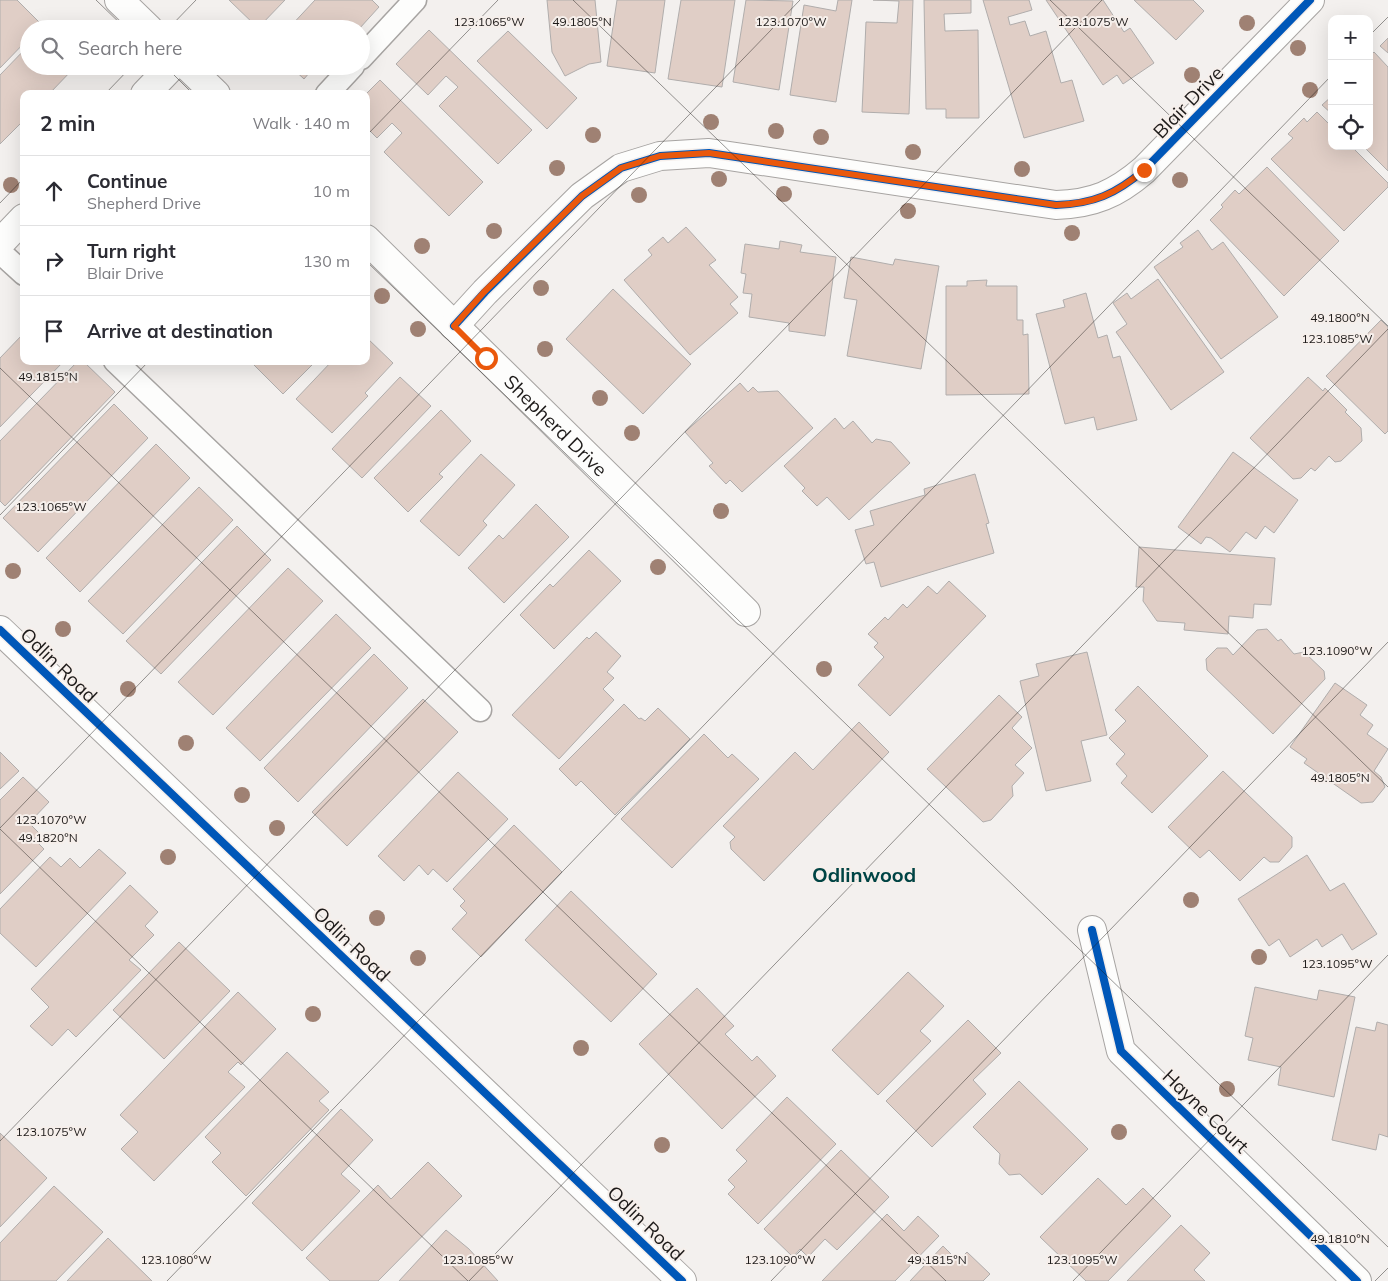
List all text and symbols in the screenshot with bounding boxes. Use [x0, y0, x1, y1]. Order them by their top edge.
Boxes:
text: 123.1065°W [453, 14, 525, 29]
text: 49.1805°N [552, 14, 612, 29]
text: 123.1070°W [755, 14, 827, 29]
text: 123.1075°W [1057, 14, 1129, 29]
map controls [1328, 15, 1373, 150]
button: + [1328, 15, 1373, 60]
search box [20, 20, 370, 75]
icon: search [38, 34, 66, 62]
text: Search here [78, 36, 182, 60]
button: − [1328, 60, 1373, 105]
street label: Blair Drive [1148, 61, 1228, 143]
button: locate [1328, 105, 1373, 150]
text: 2 min [40, 110, 95, 136]
text: Walk · 140 m [252, 113, 350, 133]
route end [1133, 159, 1156, 182]
text: Continue [87, 169, 167, 193]
icon: ahead [40, 177, 68, 205]
text: 10 m [313, 181, 350, 201]
text: Shepherd Drive [87, 193, 201, 213]
text: Turn right [87, 239, 176, 263]
icon: right [40, 247, 68, 275]
text: 130 m [303, 251, 350, 271]
text: Blair Drive [87, 263, 164, 283]
text: 49.1800°N [1310, 310, 1370, 325]
icon: arrive [40, 317, 68, 345]
text: Arrive at destination [87, 319, 273, 343]
text: 123.1085°W [1301, 331, 1373, 346]
route start [475, 347, 498, 370]
text: 49.1815°N [18, 369, 78, 384]
street label: Shepherd Drive [499, 369, 613, 481]
text: 123.1065°W [15, 499, 87, 514]
street label: Odlin Road [15, 622, 103, 708]
text: 123.1090°W [1301, 643, 1373, 658]
text: 49.1805°N [1310, 770, 1370, 785]
text: 123.1070°W [15, 812, 87, 827]
text: 49.1820°N [18, 830, 78, 845]
district label: Odlinwood [812, 862, 916, 887]
street label: Odlin Road [308, 901, 396, 987]
text: 123.1095°W [1301, 956, 1373, 971]
street label: Hayne Court [1158, 1064, 1254, 1158]
text: 123.1075°W [15, 1124, 87, 1139]
street label: Odlin Road [602, 1180, 690, 1266]
text: 49.1810°N [1310, 1231, 1370, 1246]
text: 123.1080°W [140, 1252, 212, 1267]
text: 123.1085°W [442, 1252, 514, 1267]
text: 123.1090°W [744, 1252, 816, 1267]
text: 49.1815°N [907, 1252, 967, 1267]
text: 123.1095°W [1046, 1252, 1118, 1267]

